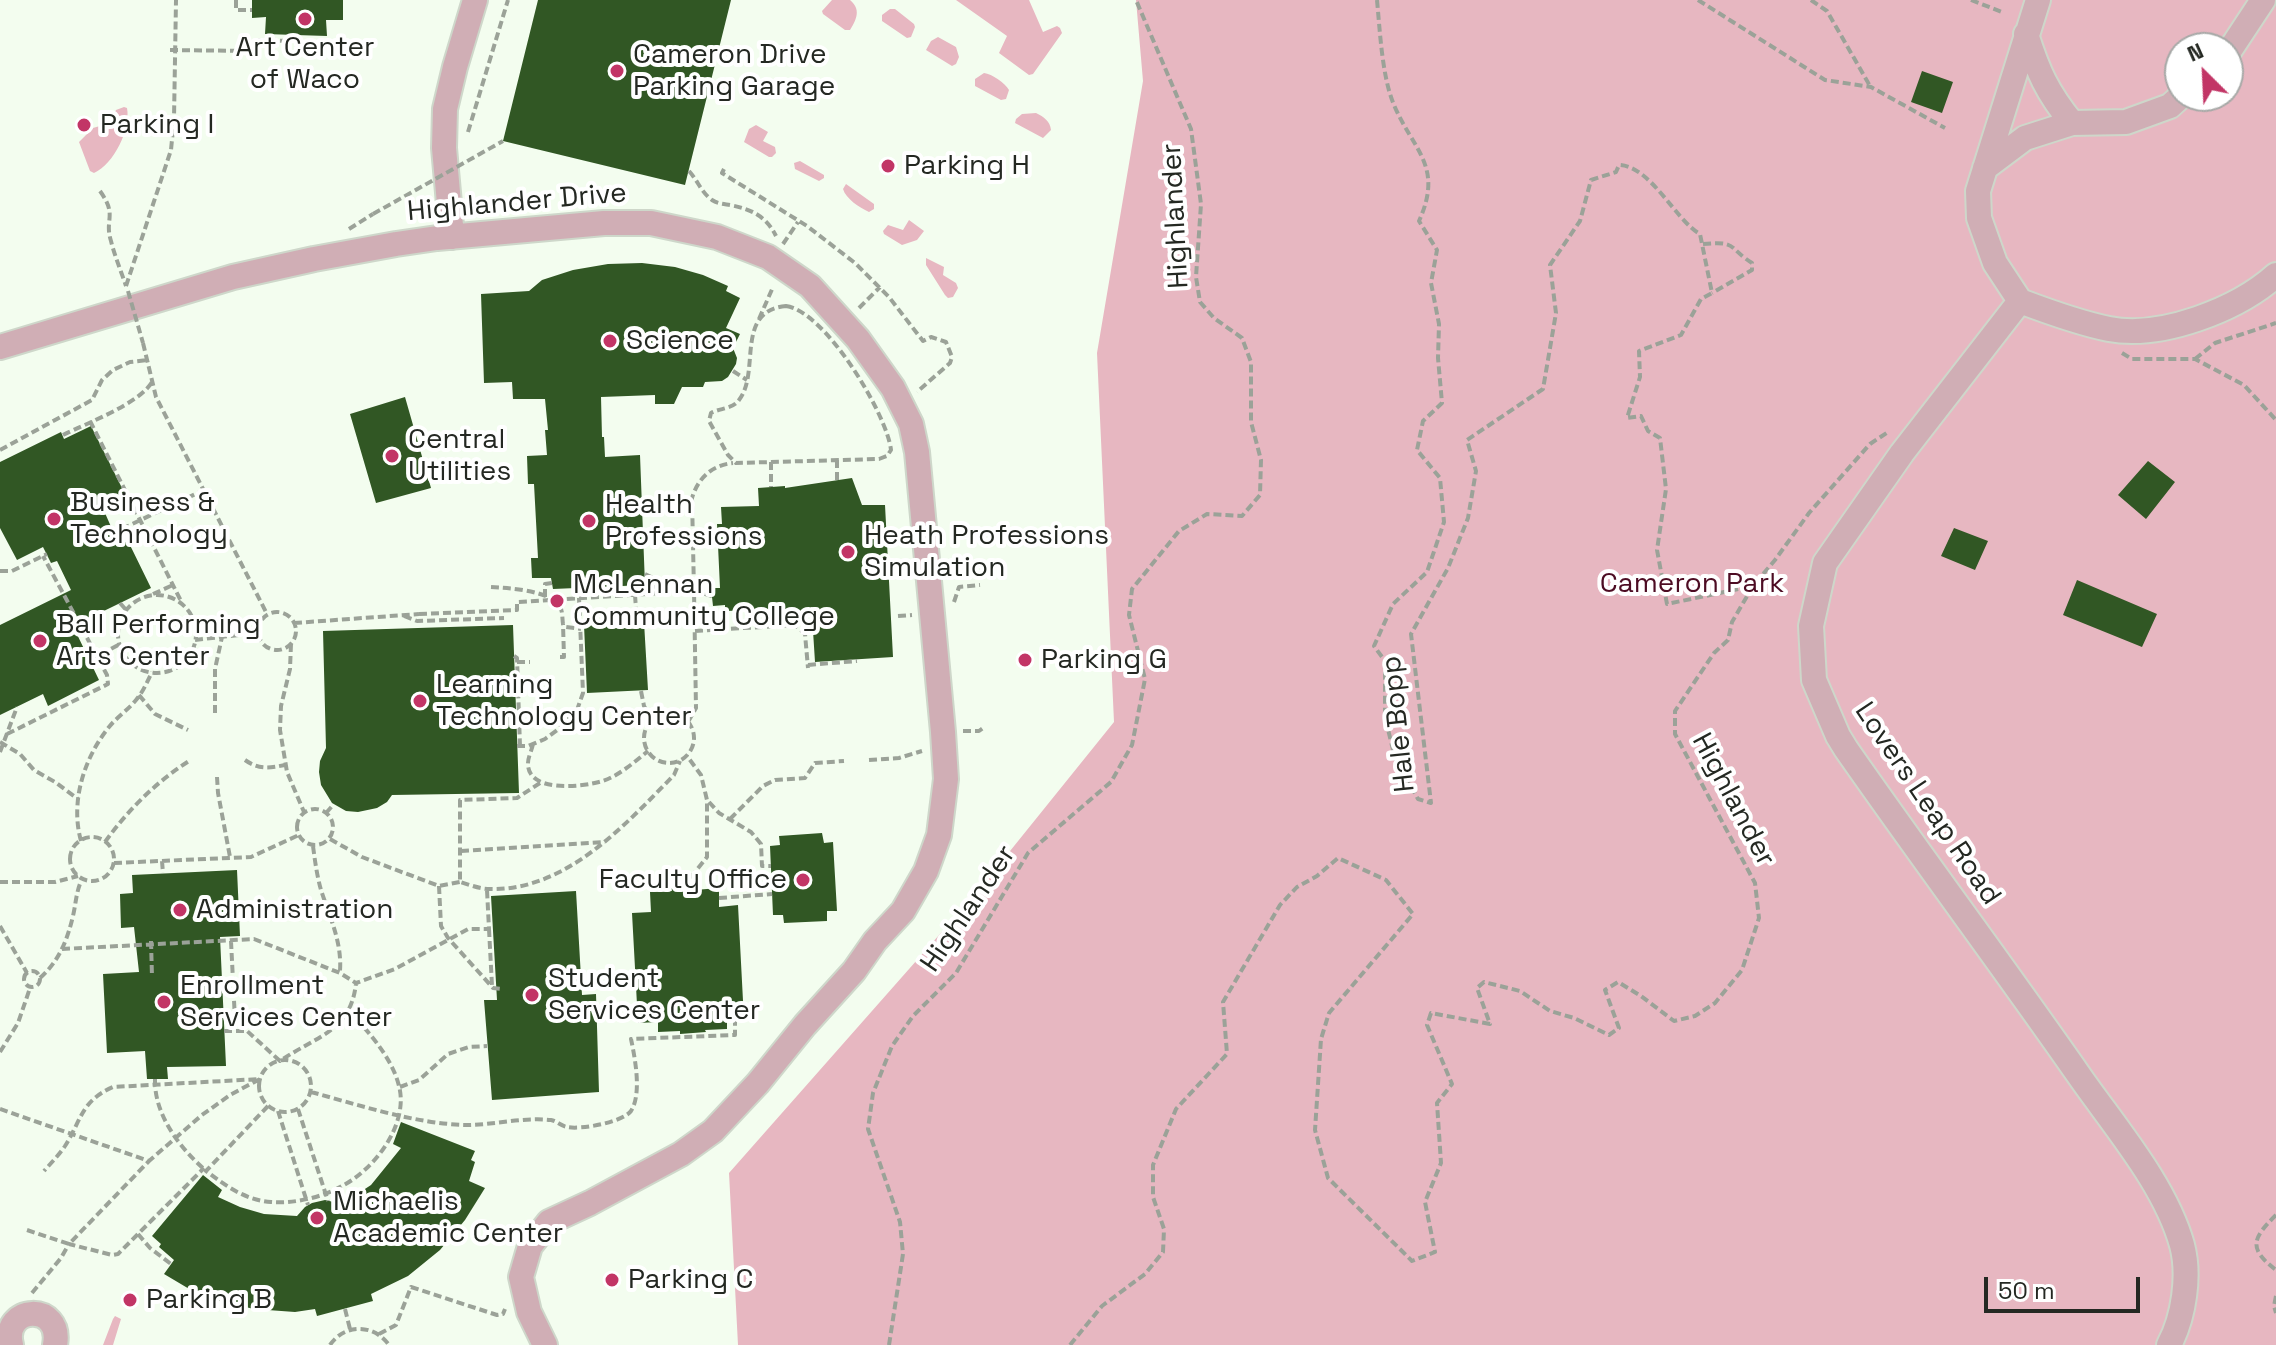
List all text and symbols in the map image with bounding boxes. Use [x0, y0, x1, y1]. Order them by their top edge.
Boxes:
marker: Art Center of Waco [296, 10, 314, 28]
place label: Art Center of Waco [235, 31, 375, 97]
north arrow [2164, 32, 2244, 112]
text: N [2183, 36, 2207, 68]
place label: Cameron Drive Parking Garage [633, 38, 835, 104]
marker: Cameron Drive Parking Garage [608, 62, 626, 80]
place label: Parking I [100, 108, 214, 142]
marker: Parking I [75, 116, 93, 134]
street label: Highlander [1155, 142, 1197, 290]
place label: Parking H [904, 149, 1030, 183]
marker: Parking H [879, 157, 897, 175]
street label: Highlander Drive [406, 177, 628, 229]
place label: Science [626, 324, 734, 358]
marker: Science [601, 332, 619, 350]
place label: Central Utilities [408, 423, 511, 489]
marker: Central Utilities [383, 447, 401, 465]
place label: Business & Technology [70, 486, 228, 552]
place label: Health Professions [605, 488, 763, 554]
marker: Business & Technology [45, 510, 63, 528]
marker: Health Professions [580, 512, 598, 530]
place label: Heath Professions Simulation [864, 519, 1109, 585]
marker: Heath Professions Simulation [839, 543, 857, 561]
park label: Cameron Park [1600, 567, 1784, 601]
place label: McLennan Community College [573, 568, 835, 634]
marker: McLennan Community College [548, 592, 566, 610]
place label: Ball Performing Arts Center [56, 608, 261, 674]
marker: Ball Performing Arts Center [31, 632, 49, 650]
place label: Parking G [1041, 643, 1167, 677]
marker: Parking G [1016, 651, 1034, 669]
street label: Hale Bopp [1375, 654, 1423, 794]
place label: Learning Technology Center [436, 668, 692, 734]
marker: Learning Technology Center [411, 692, 429, 710]
street label: Lovers Leap Road [1847, 696, 2007, 912]
street label: Highlander [1684, 728, 1782, 872]
street label: Highlander [914, 839, 1024, 979]
place label: Faculty Office [599, 863, 787, 897]
marker: Faculty Office [794, 871, 812, 889]
place label: Administration [196, 893, 393, 927]
marker: Administration [171, 901, 189, 919]
place label: Student Services Center [548, 962, 760, 1028]
place label: Enrollment Services Center [180, 969, 392, 1035]
marker: Student Services Center [523, 986, 541, 1004]
marker: Enrollment Services Center [155, 993, 173, 1011]
place label: Michaelis Academic Center [333, 1185, 563, 1251]
marker: Michaelis Academic Center [308, 1209, 326, 1227]
scale bar [1988, 1261, 2144, 1311]
place label: Parking C [628, 1263, 753, 1297]
marker: Parking C [603, 1271, 621, 1289]
text: 50 m [1998, 1275, 2055, 1306]
place label: Parking B [146, 1283, 272, 1317]
marker: Parking B [121, 1291, 139, 1309]

